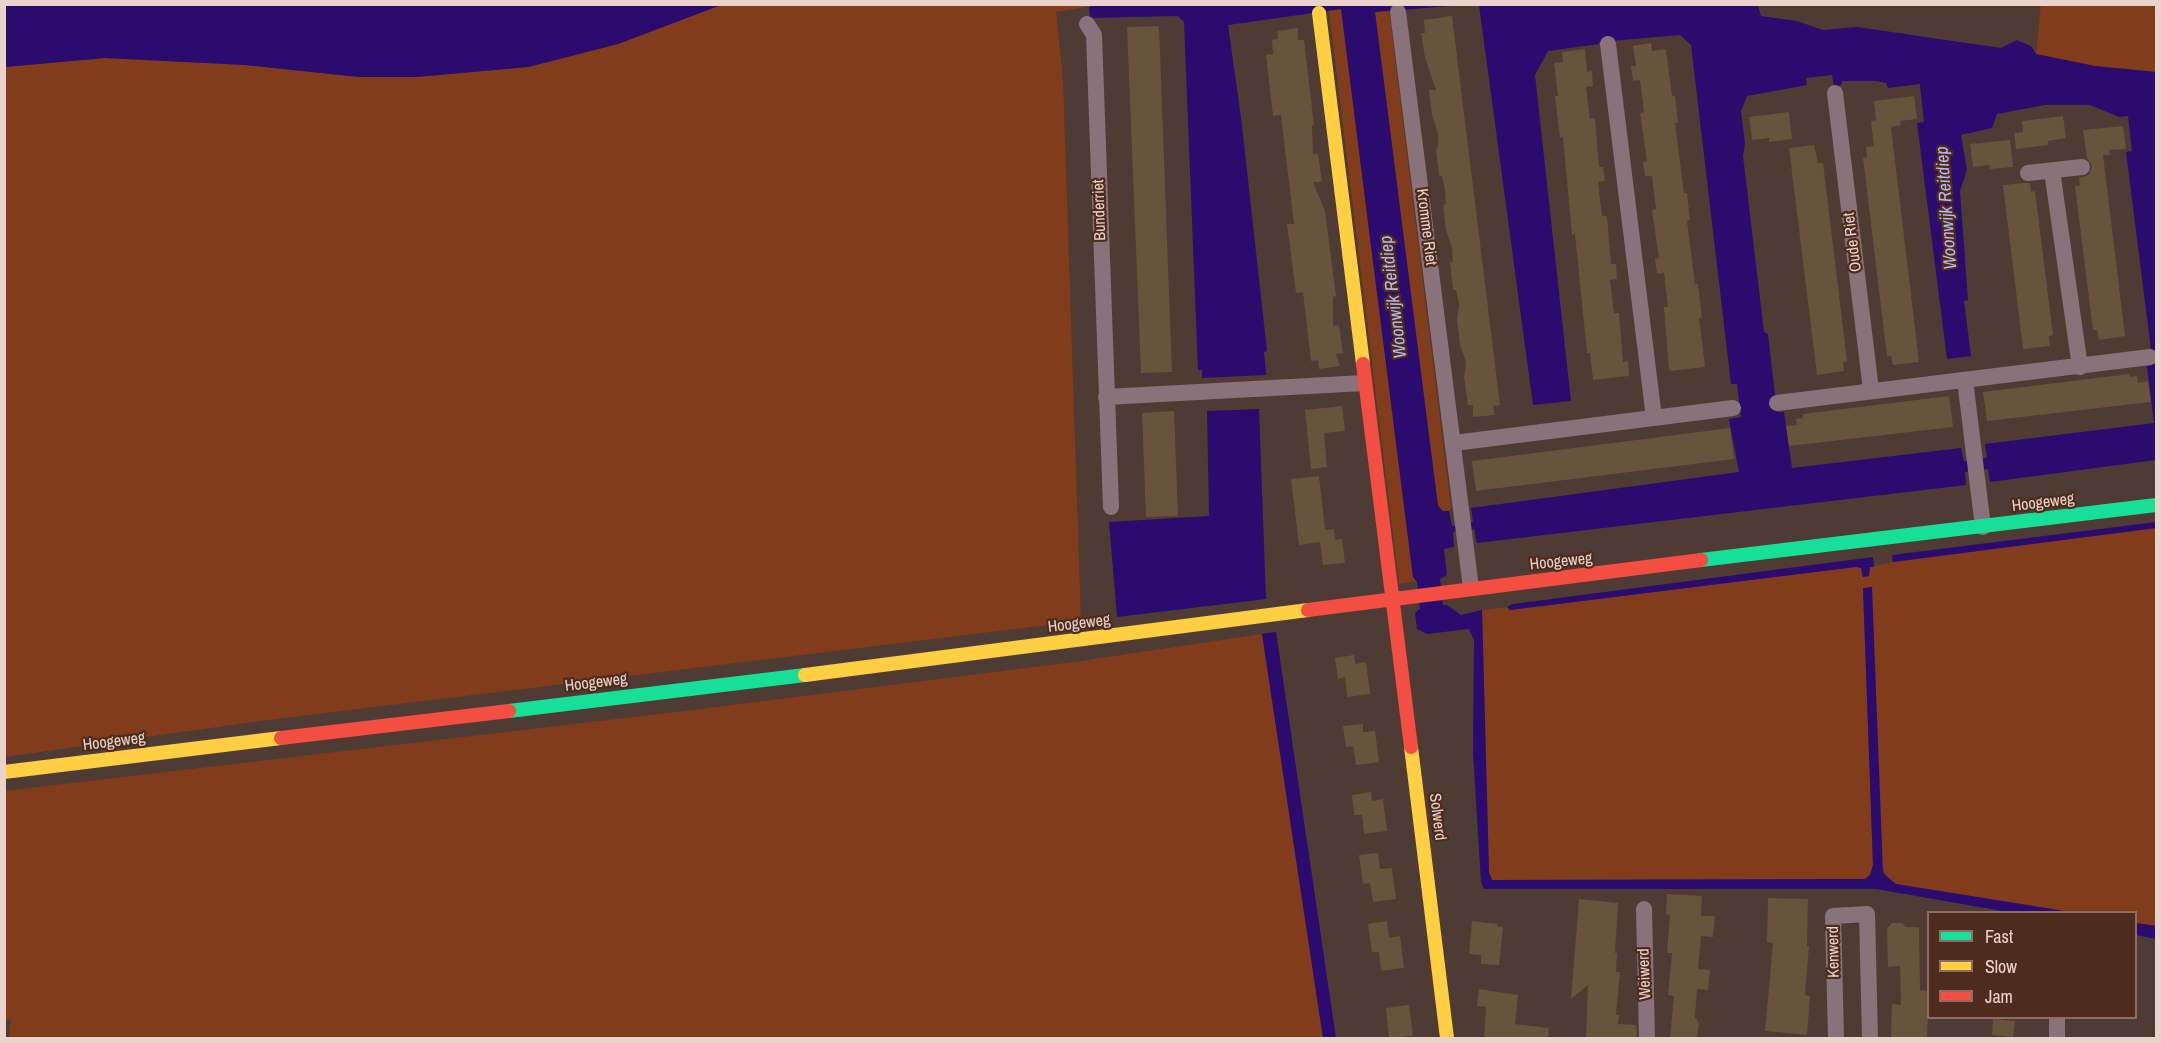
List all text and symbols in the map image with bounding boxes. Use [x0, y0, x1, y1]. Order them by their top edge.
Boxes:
water label: Woonwijk Reitdiep [1932, 146, 1962, 270]
street label: Bunderriet [1089, 179, 1111, 241]
street label: Kromme Riet [1412, 187, 1440, 267]
street label: Oude Riet [1840, 211, 1866, 273]
water label: Woonwijk Reitdiep [1376, 234, 1412, 360]
street label: Hoogeweg [2011, 490, 2075, 516]
street label: Hoogeweg [1529, 549, 1593, 575]
street label: Hoogeweg [1047, 611, 1111, 637]
street label: Hoogeweg [564, 670, 628, 696]
street label: Hoogeweg [82, 729, 146, 755]
street label: Solwerd [1425, 792, 1449, 842]
legend [1927, 911, 2137, 1019]
text: Fast [1985, 924, 2013, 949]
street label: Kenwerd [1824, 926, 1844, 978]
street label: Weiwerd [1635, 948, 1655, 1000]
text: Slow [1985, 954, 2017, 979]
text: Jam [1985, 984, 2013, 1009]

